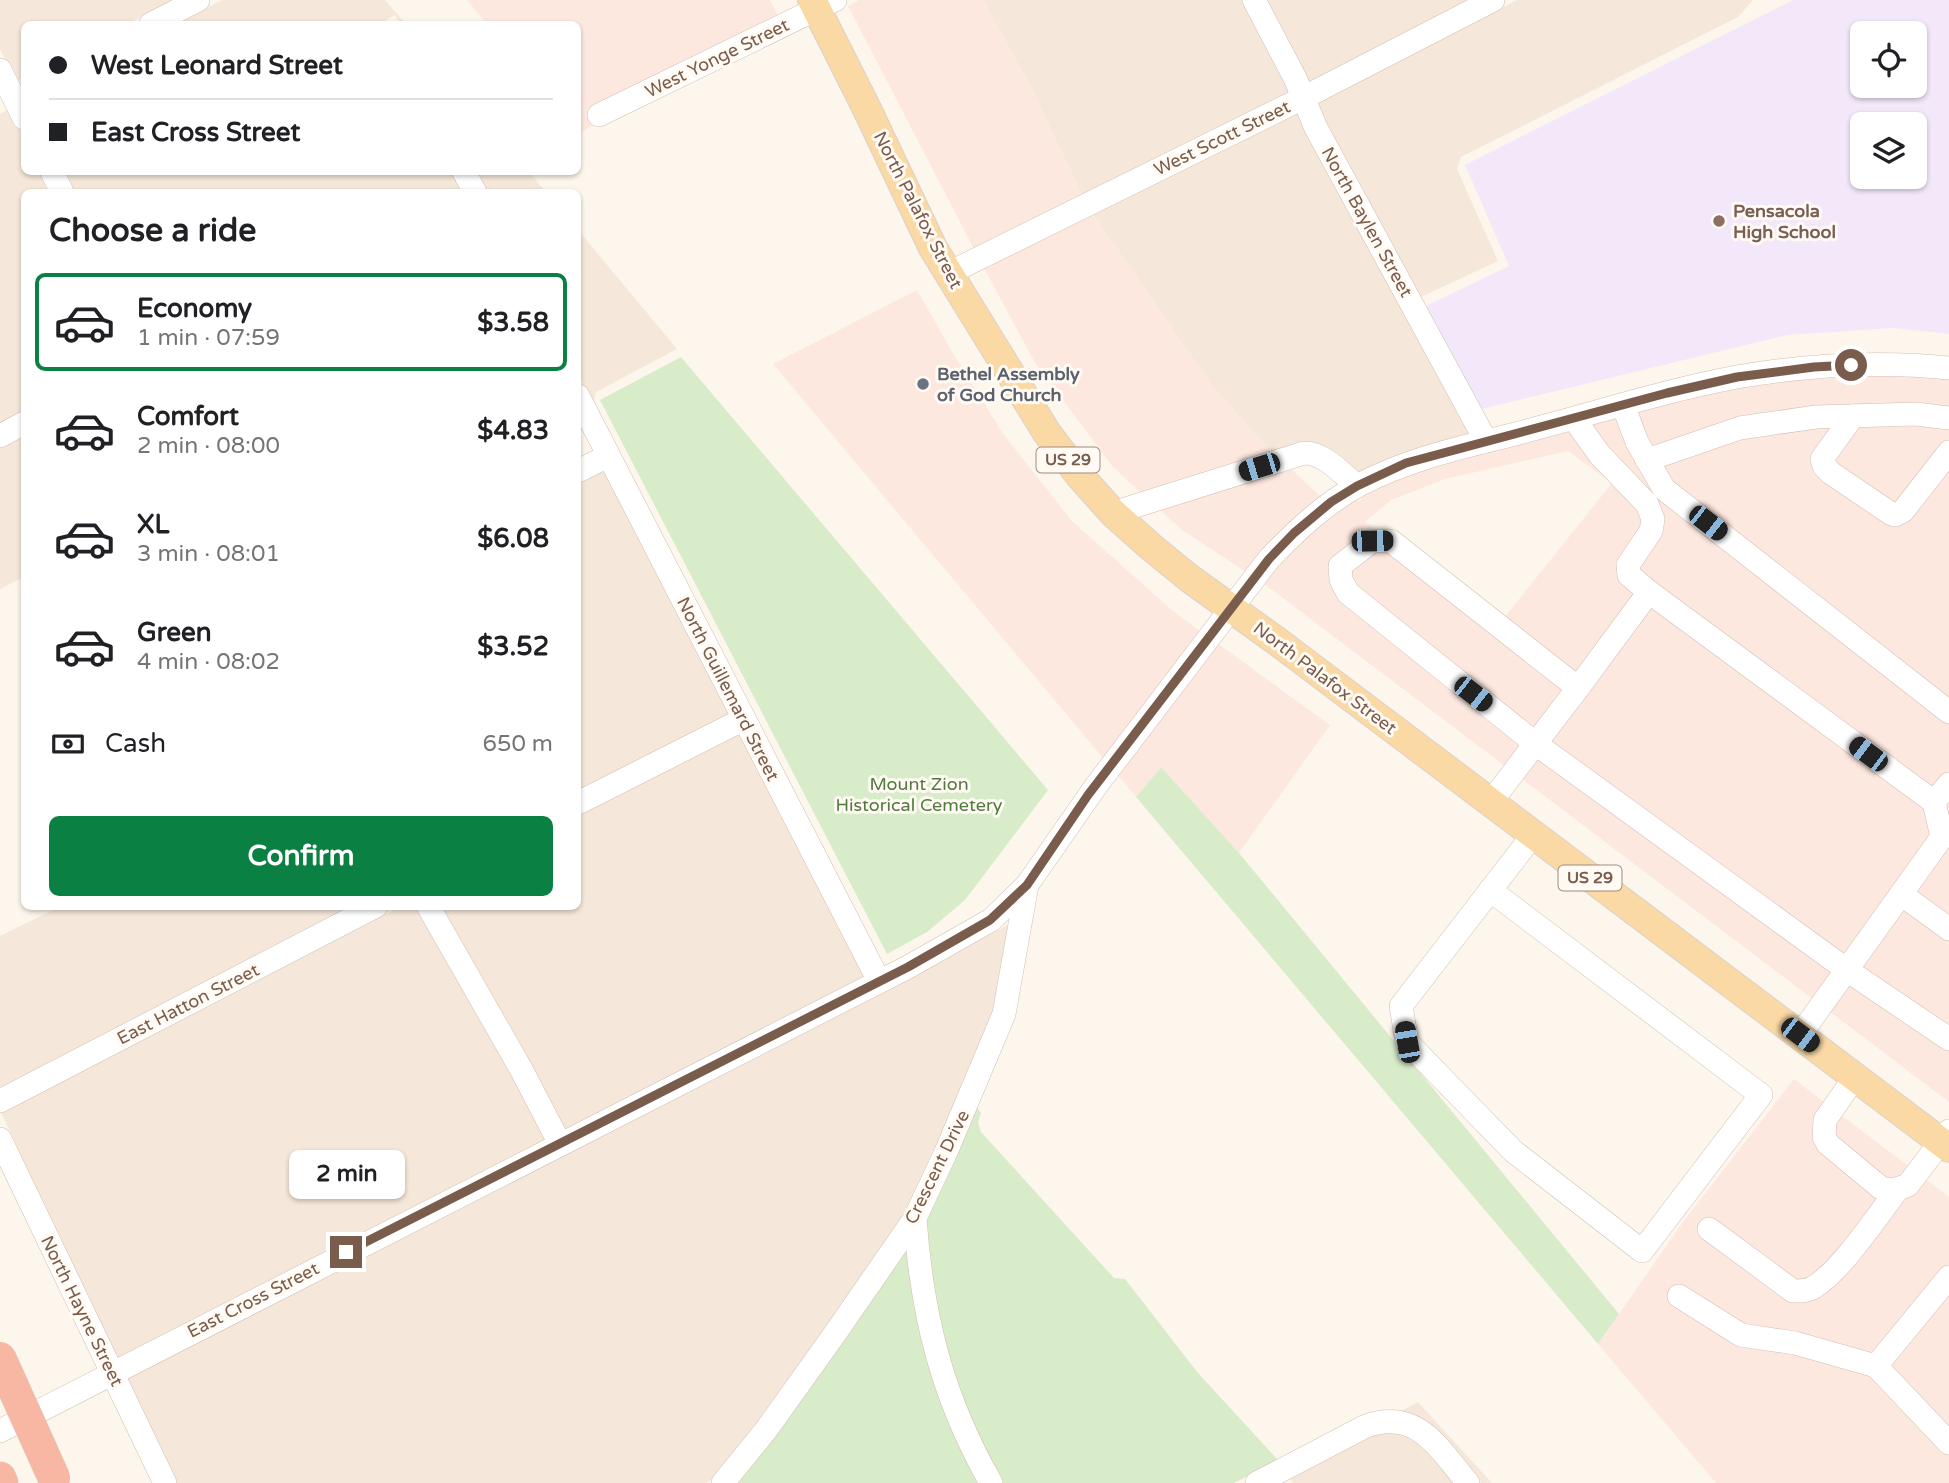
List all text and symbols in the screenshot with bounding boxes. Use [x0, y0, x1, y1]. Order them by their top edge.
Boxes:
street label: West Yonge Street [641, 14, 793, 102]
map controls [1850, 21, 1927, 189]
button: locate [1850, 21, 1927, 98]
text: West Leonard Street [91, 50, 343, 81]
street label: West Scott Street [1150, 95, 1294, 181]
button: layers [1850, 112, 1927, 189]
text: East Cross Street [91, 117, 300, 148]
street label: North Palafox Street [869, 128, 967, 292]
street label: North Baylen Street [1317, 143, 1418, 301]
place label: Pensacola High School [1733, 200, 1836, 243]
text: Choose a ride [49, 212, 256, 250]
marker: Pensacola High School [1711, 213, 1727, 229]
icon: car [53, 291, 116, 354]
text: Economy [137, 293, 252, 324]
text: $3.58 [477, 307, 549, 338]
text: 1 min · 07:59 [137, 324, 280, 352]
route start [1835, 349, 1867, 381]
place label: Bethel Assembly of God Church [937, 363, 1080, 406]
marker: Bethel Assembly of God Church [915, 376, 931, 392]
icon: car [53, 399, 116, 462]
text: Comfort [137, 401, 239, 432]
text: $4.83 [477, 415, 549, 446]
text: 2 min · 08:00 [137, 432, 280, 460]
road number: US 29 [1036, 447, 1100, 472]
car [1236, 451, 1283, 483]
car [1685, 502, 1732, 544]
icon: car [53, 507, 116, 570]
text: XL [137, 509, 169, 540]
text: $6.08 [477, 523, 549, 554]
car [1351, 530, 1394, 552]
text: 3 min · 08:01 [137, 540, 280, 568]
street label: North Guillemard Street [672, 593, 784, 785]
icon: car [53, 615, 116, 678]
text: Green [137, 617, 212, 648]
street label: North Palafox Street [1249, 617, 1401, 739]
text: $3.52 [477, 631, 549, 662]
text: 4 min · 08:02 [137, 648, 280, 676]
car [1450, 673, 1497, 715]
icon: cash [49, 725, 87, 763]
text: Cash [105, 728, 166, 759]
text: 650 m [483, 730, 553, 758]
car [1845, 733, 1892, 775]
park label: Mount Zion Historical Cemetery [835, 773, 1003, 816]
button: Confirm [49, 816, 553, 896]
road number: US 29 [1558, 866, 1622, 890]
street label: East Hatton Street [113, 959, 263, 1049]
car [1777, 1014, 1824, 1056]
car [1394, 1019, 1421, 1065]
street label: Crescent Drive [900, 1106, 974, 1228]
callout: 2 min [288, 1150, 404, 1200]
text: 2 min [316, 1160, 378, 1188]
street label: North Hayne Street [36, 1232, 128, 1390]
route end [330, 1236, 362, 1268]
street label: East Cross Street [183, 1257, 323, 1343]

